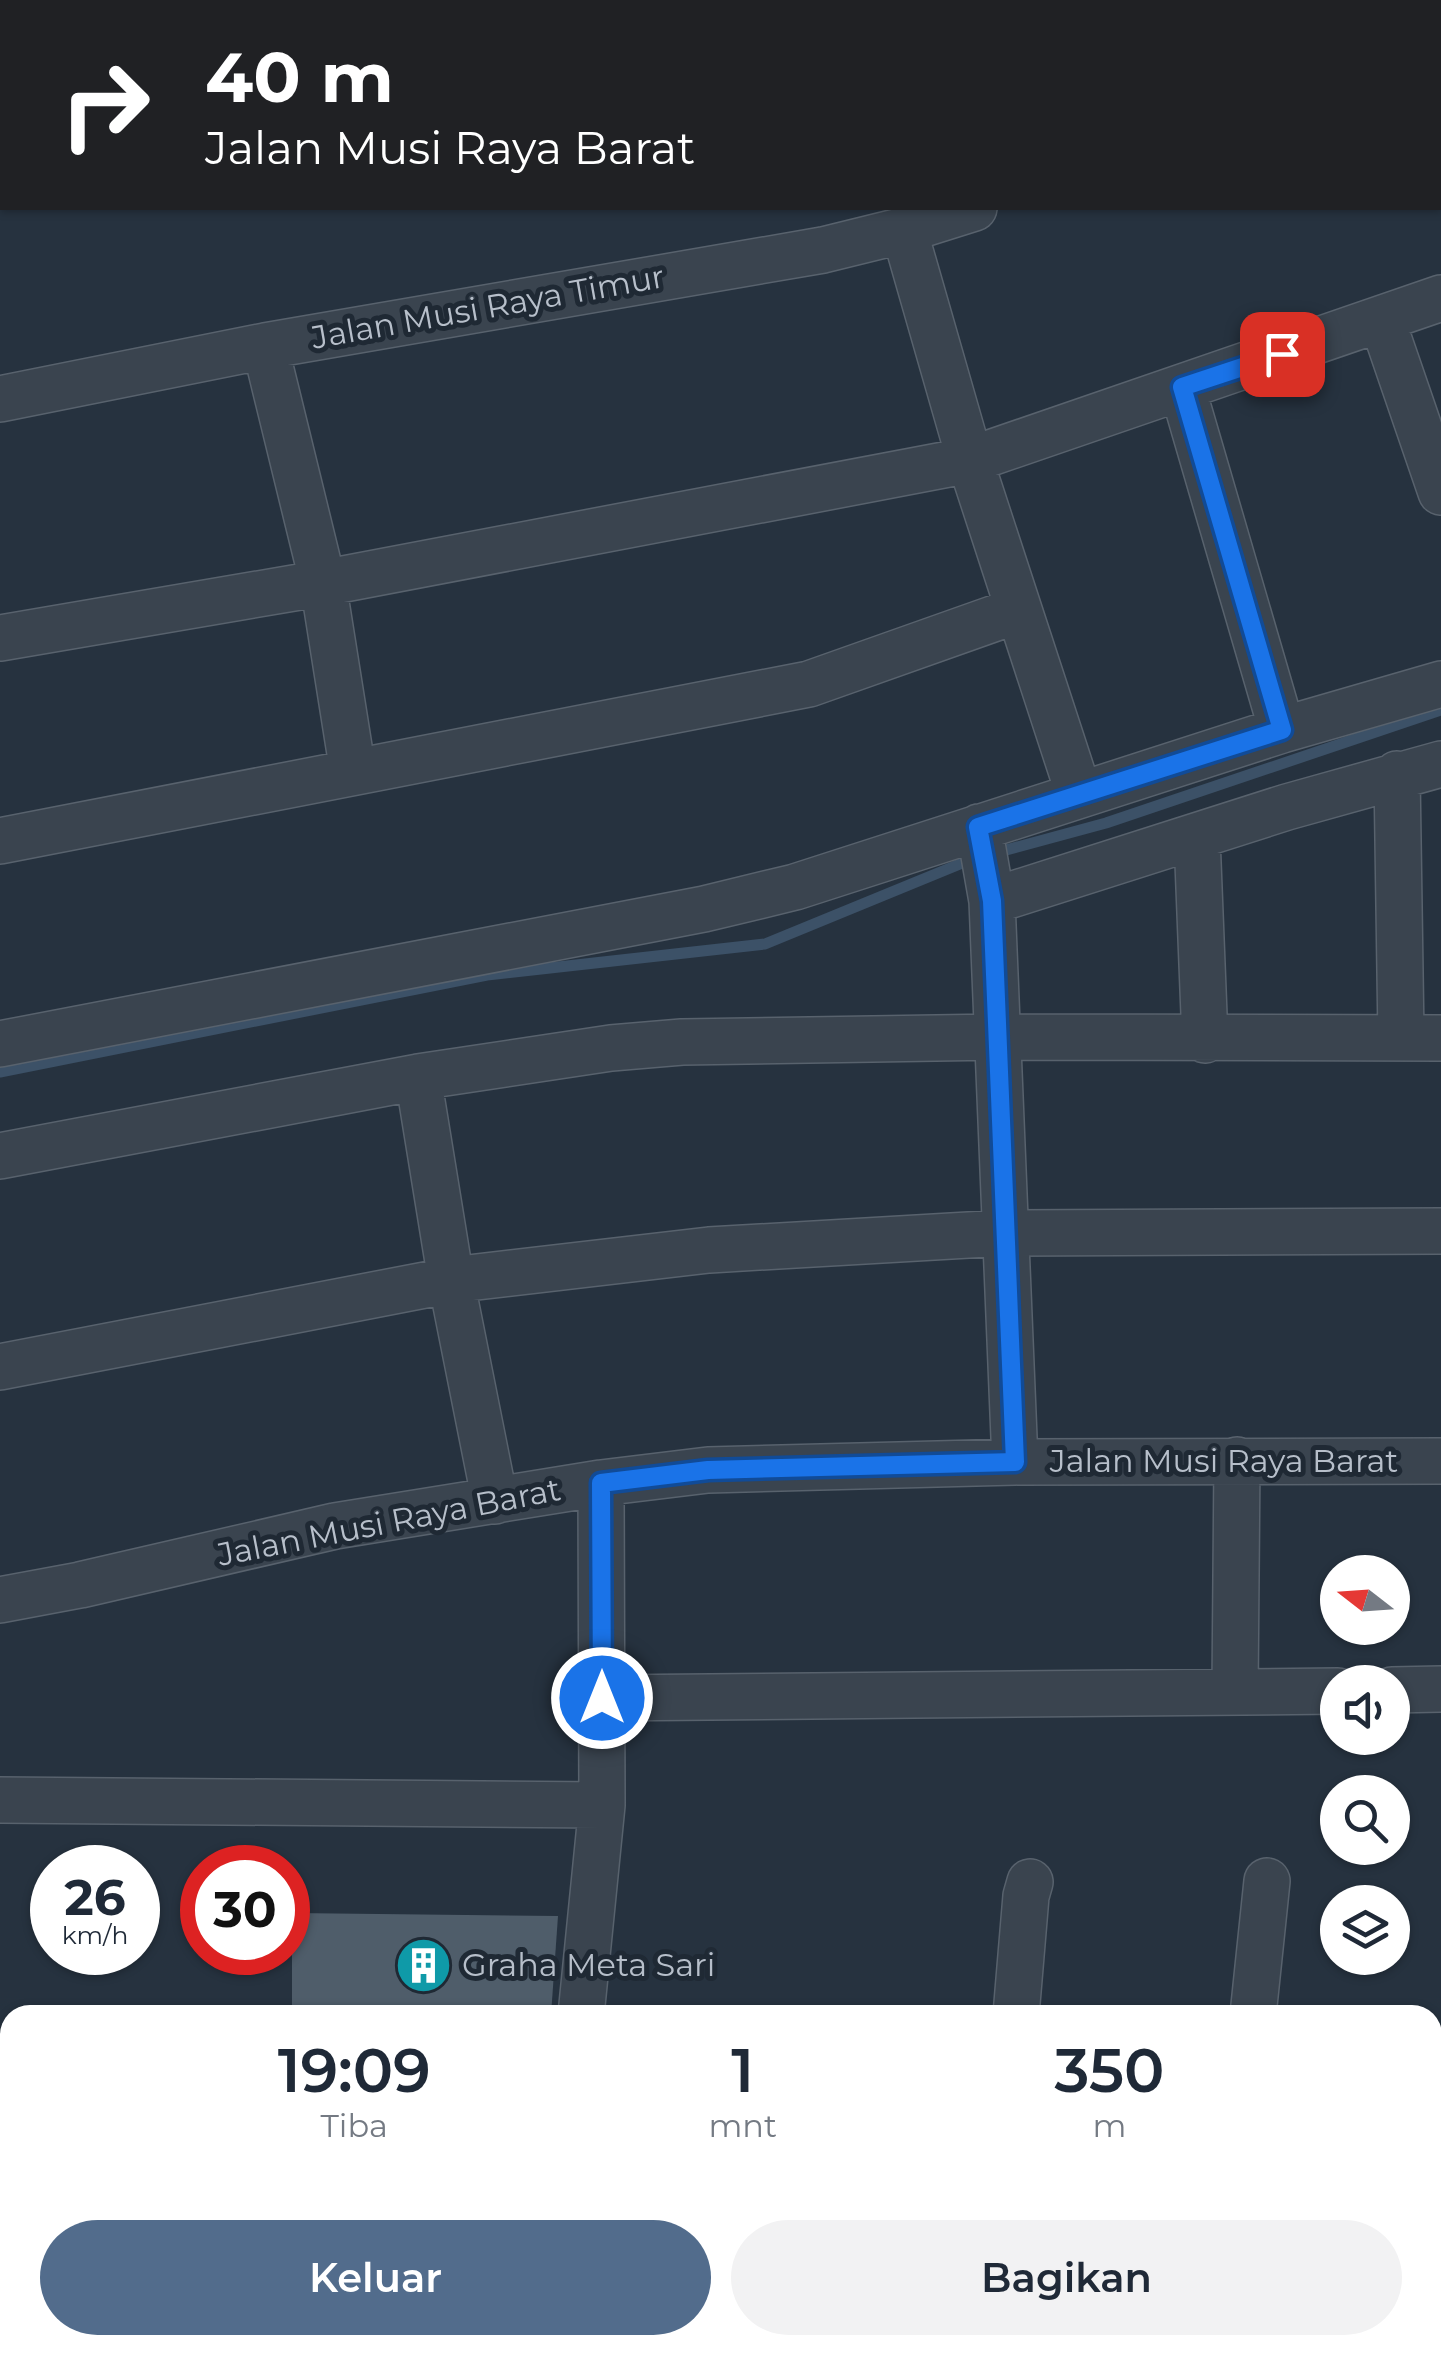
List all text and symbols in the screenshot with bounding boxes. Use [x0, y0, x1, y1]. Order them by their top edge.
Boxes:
text: 40 m [205, 34, 394, 120]
icon: right [40, 40, 170, 170]
text: Jalan Musi Raya Barat [205, 120, 695, 175]
street label: Jalan Musi Raya Timur [307, 256, 667, 357]
pin [1240, 312, 1325, 397]
icon: arrive [1255, 327, 1310, 382]
street label: Jalan Musi Raya Barat [1049, 1441, 1398, 1480]
street label: Jalan Musi Raya Barat [213, 1469, 564, 1574]
north arrow [1320, 1555, 1410, 1645]
map controls [1320, 1555, 1410, 1975]
position arrow [550, 1646, 654, 1750]
button: sound [1320, 1665, 1410, 1755]
button: search [1320, 1775, 1410, 1865]
speed limit sign: 30 [180, 1845, 310, 1975]
text: 26 [64, 1867, 126, 1928]
button: layers [1320, 1885, 1410, 1975]
text: km/h [62, 1920, 128, 1950]
building icon: Graha Meta Sari [393, 1935, 453, 1995]
place label: Graha Meta Sari [462, 1945, 715, 1984]
text: 19:09 [278, 2034, 431, 2107]
text: 1 [731, 2034, 754, 2107]
text: 350 [1055, 2034, 1164, 2107]
text: Tiba [320, 2106, 388, 2145]
text: mnt [708, 2106, 777, 2145]
text: m [1092, 2106, 1126, 2145]
button: Keluar [40, 2220, 711, 2335]
button: Bagikan [731, 2220, 1402, 2335]

